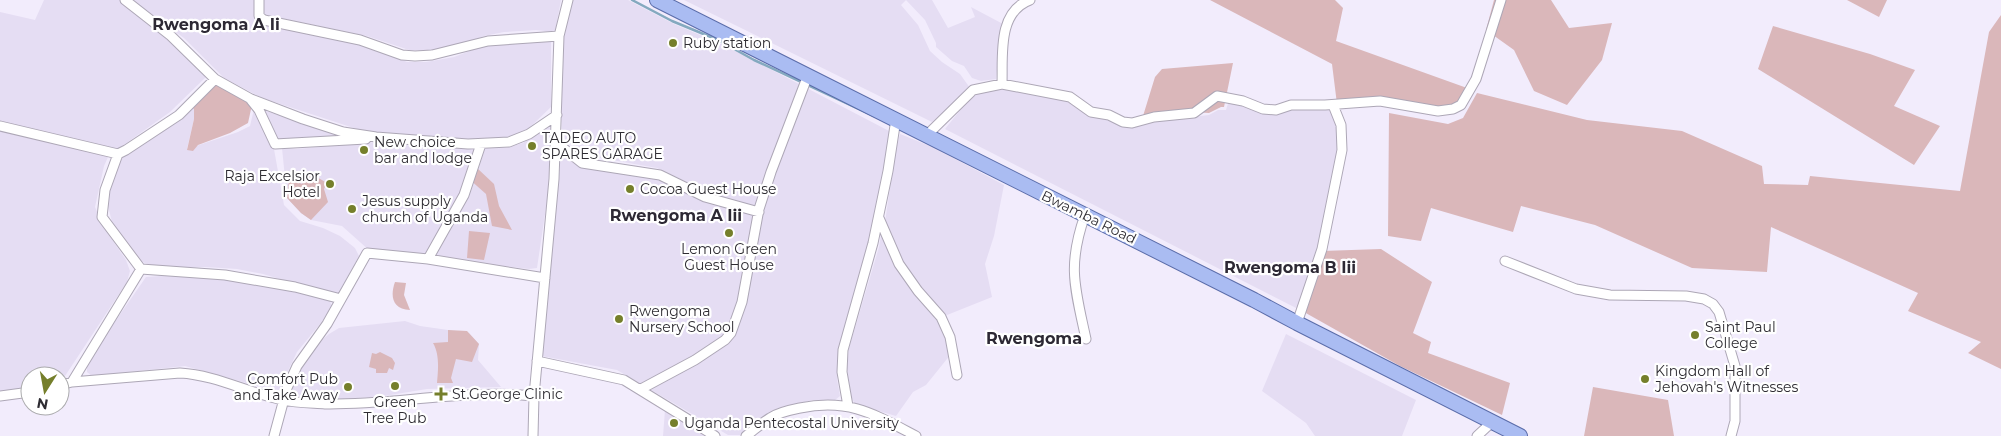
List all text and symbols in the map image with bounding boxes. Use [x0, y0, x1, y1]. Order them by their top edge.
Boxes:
district label: Rwengoma A Ii [152, 15, 280, 34]
place label: Ruby station [683, 34, 771, 52]
marker: Ruby station [667, 37, 679, 49]
place label: TADEO AUTO SPARES GARAGE [542, 129, 663, 163]
place label: New choice bar and lodge [374, 133, 472, 167]
marker: TADEO AUTO SPARES GARAGE [526, 140, 538, 152]
marker: New choice bar and lodge [358, 144, 370, 156]
place label: Raja Excelsior Hotel [225, 167, 320, 201]
marker: Raja Excelsior Hotel [324, 178, 336, 190]
place label: Cocoa Guest House [640, 180, 777, 198]
marker: Cocoa Guest House [624, 183, 636, 195]
street label: Bwamba Road [1038, 186, 1140, 248]
place label: Jesus supply church of Uganda [361, 192, 488, 226]
marker: Jesus supply church of Uganda [346, 203, 358, 215]
district label: Rwengoma A Iii [610, 206, 742, 225]
marker: Lemon Green Guest House [723, 227, 735, 239]
place label: Lemon Green Guest House [681, 240, 777, 274]
district label: Rwengoma B Iii [1224, 258, 1356, 277]
place label: Rwengoma Nursery School [629, 302, 735, 336]
marker: Rwengoma Nursery School [613, 313, 625, 325]
place label: Saint Paul College [1705, 318, 1776, 352]
district label: Rwengoma [986, 329, 1082, 348]
marker: Saint Paul College [1689, 329, 1701, 341]
place label: Kingdom Hall of Jehovah's Witnesses [1654, 362, 1799, 396]
north arrow [20, 366, 70, 416]
place label: Comfort Pub and Take Away [234, 370, 338, 404]
marker: Kingdom Hall of Jehovah's Witnesses [1639, 373, 1651, 385]
marker: Green Tree Pub [389, 380, 401, 392]
marker: Comfort Pub and Take Away [342, 381, 354, 393]
place label: St.George Clinic [452, 385, 563, 403]
marker: St.George Clinic [434, 387, 448, 401]
place label: Green Tree Pub [364, 393, 426, 427]
text: N [35, 394, 50, 414]
place label: Uganda Pentecostal University [684, 414, 899, 432]
marker: Uganda Pentecostal University [668, 417, 680, 429]

